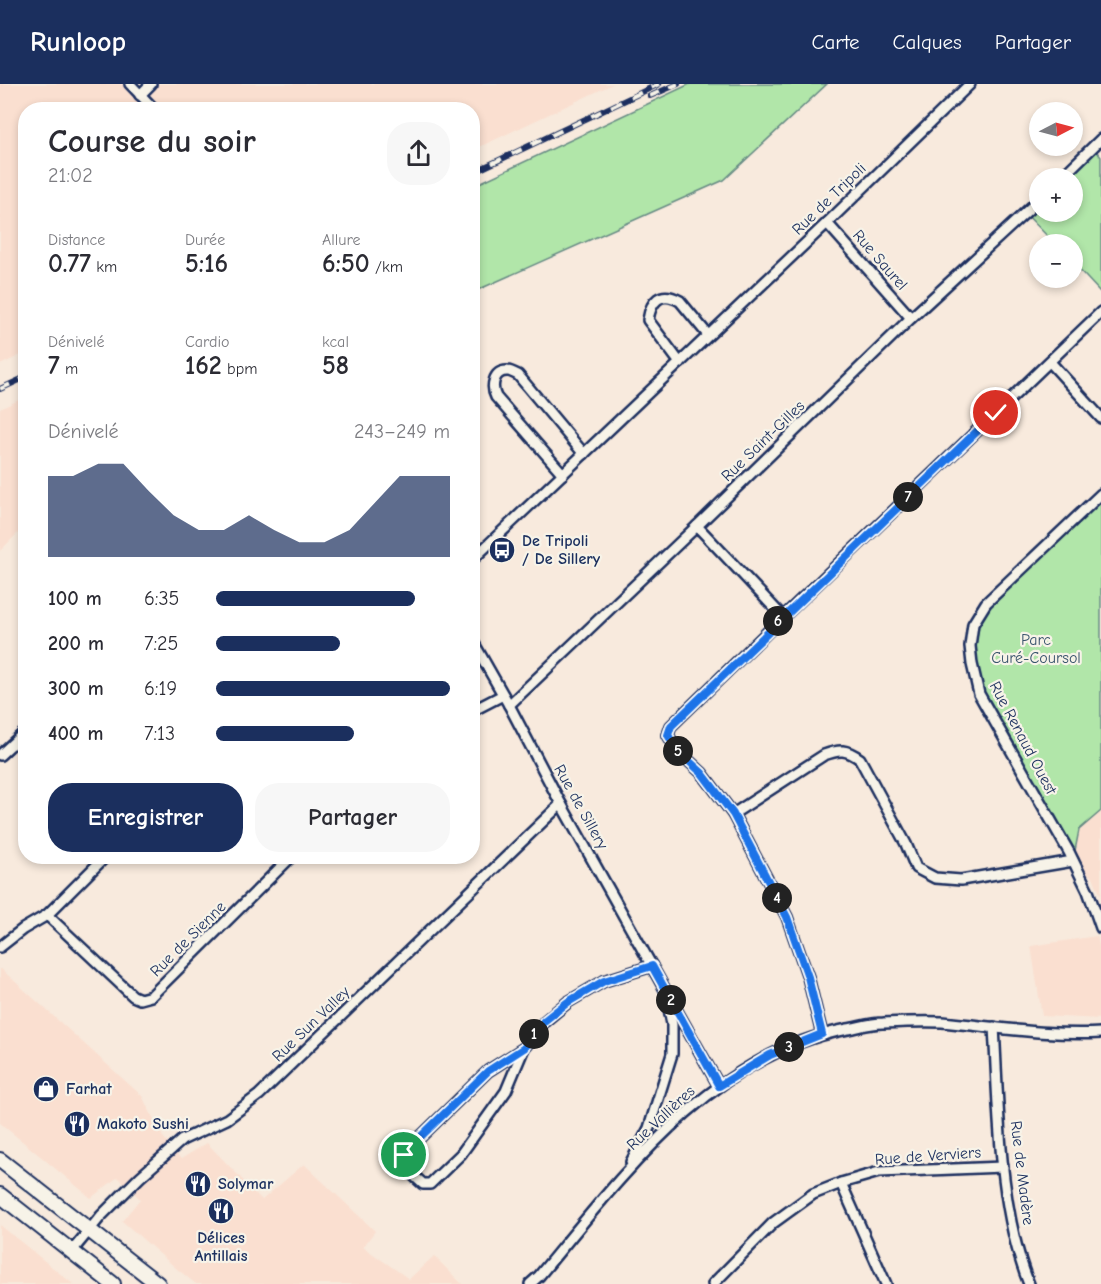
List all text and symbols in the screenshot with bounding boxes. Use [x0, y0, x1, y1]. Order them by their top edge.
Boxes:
text: Runloop [30, 26, 126, 58]
text: Carte [812, 30, 860, 54]
text: Calques [893, 30, 962, 54]
text: Partager [995, 30, 1071, 54]
north arrow [1029, 102, 1083, 156]
map controls [1029, 102, 1083, 288]
text: Course du soir [48, 122, 256, 160]
button: share [387, 122, 450, 185]
street label: Rue de Tripoli [788, 159, 870, 239]
text: 21:02 [48, 164, 93, 187]
button: + [1029, 168, 1083, 222]
street label: Rue Saurel [849, 226, 911, 294]
text: Distance [48, 231, 105, 249]
text: Durée [185, 231, 225, 249]
text: Allure [322, 231, 361, 249]
button: − [1029, 234, 1083, 288]
text: 0.77 [48, 249, 91, 279]
text: 5:16 [185, 249, 228, 279]
text: 6:50 [322, 249, 370, 279]
text: km [91, 258, 117, 276]
text: /km [370, 258, 403, 276]
text: Dénivelé [48, 333, 104, 351]
text: Cardio [185, 333, 230, 351]
text: kcal [322, 333, 349, 351]
text: 7 [48, 351, 60, 381]
text: 162 [185, 351, 222, 381]
text: 58 [322, 351, 349, 381]
text: m [60, 360, 78, 378]
text: bpm [222, 360, 257, 378]
pin [970, 387, 1021, 438]
icon: check [979, 396, 1012, 429]
street label: Rue Saint-Gilles [718, 397, 808, 485]
text: Dénivelé [48, 420, 119, 443]
text: 243–249 m [354, 420, 450, 443]
pin: 7 [893, 482, 923, 512]
text: 7 [904, 488, 912, 506]
place label: De Tripoli / De Sillery [522, 532, 601, 568]
bus stop icon: De Tripoli / De Sillery [487, 535, 517, 565]
text: 100 m [48, 587, 102, 610]
text: 6:35 [144, 587, 179, 610]
pin: 6 [763, 606, 793, 636]
text: 6 [774, 612, 782, 630]
park label: Parc Curé-Coursol [991, 631, 1081, 667]
text: 200 m [48, 632, 104, 655]
text: 7:25 [144, 632, 178, 655]
text: 300 m [48, 677, 104, 700]
text: 6:19 [144, 677, 177, 700]
street label: Rue Renaud Ouest [986, 678, 1061, 798]
text: 400 m [48, 722, 103, 745]
text: 7:13 [144, 722, 175, 745]
pin: 5 [663, 736, 693, 766]
text: 5 [674, 742, 682, 760]
street label: Rue de Sillery [550, 762, 612, 853]
button: Enregistrer [48, 783, 243, 852]
button: Partager [255, 783, 450, 852]
pin: 4 [762, 883, 792, 913]
text: 4 [773, 889, 781, 907]
street label: Rue de Sienne [147, 898, 229, 980]
street label: Rue Sun Valley [269, 982, 354, 1065]
pin: 2 [656, 985, 686, 1015]
text: 2 [667, 991, 675, 1009]
pin: 1 [519, 1019, 549, 1049]
text: 1 [531, 1025, 537, 1043]
pin: 3 [774, 1032, 804, 1062]
text: 3 [785, 1038, 793, 1056]
shop icon: Farhat [31, 1074, 61, 1104]
place label: Farhat [66, 1080, 112, 1098]
street label: Rue Vallières [623, 1082, 699, 1154]
restaurant icon: Makoto Sushi [62, 1109, 92, 1139]
place label: Makoto Sushi [97, 1115, 189, 1133]
street label: Rue de Madère [1007, 1120, 1037, 1226]
pin [378, 1129, 429, 1180]
icon: arrive [387, 1138, 420, 1171]
street label: Rue de Verviers [874, 1143, 982, 1169]
restaurant icon: Solymar [183, 1169, 213, 1199]
place label: Solymar [218, 1175, 274, 1193]
restaurant icon: Délices Antillais [206, 1196, 236, 1226]
place label: Délices Antillais [194, 1229, 248, 1265]

